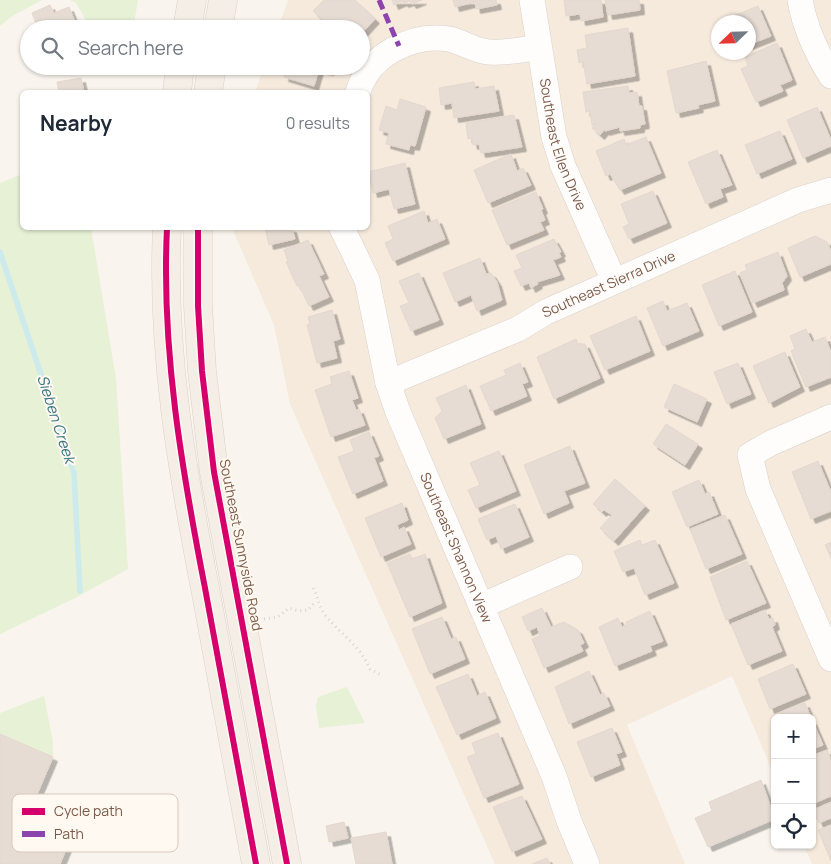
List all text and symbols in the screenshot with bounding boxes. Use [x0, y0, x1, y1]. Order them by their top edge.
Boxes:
north arrow [711, 15, 756, 60]
search box [20, 20, 370, 75]
icon: search [38, 34, 66, 62]
text: Search here [78, 35, 184, 61]
street label: Southeast Ellen Drive [536, 77, 591, 213]
text: Nearby [40, 109, 112, 137]
text: 0 results [286, 112, 350, 134]
street label: Southeast Sierra Drive [539, 246, 678, 322]
water label: Sieben Creek [32, 372, 81, 468]
street label: Southeast Sunnyside Road [216, 457, 267, 632]
street label: Southeast Shannon View [416, 469, 497, 626]
map controls [771, 714, 816, 849]
button: + [771, 714, 816, 759]
button: − [771, 759, 816, 804]
legend [12, 794, 178, 852]
text: Cycle path [54, 801, 123, 820]
button: locate [771, 804, 816, 849]
text: Path [54, 824, 84, 843]

